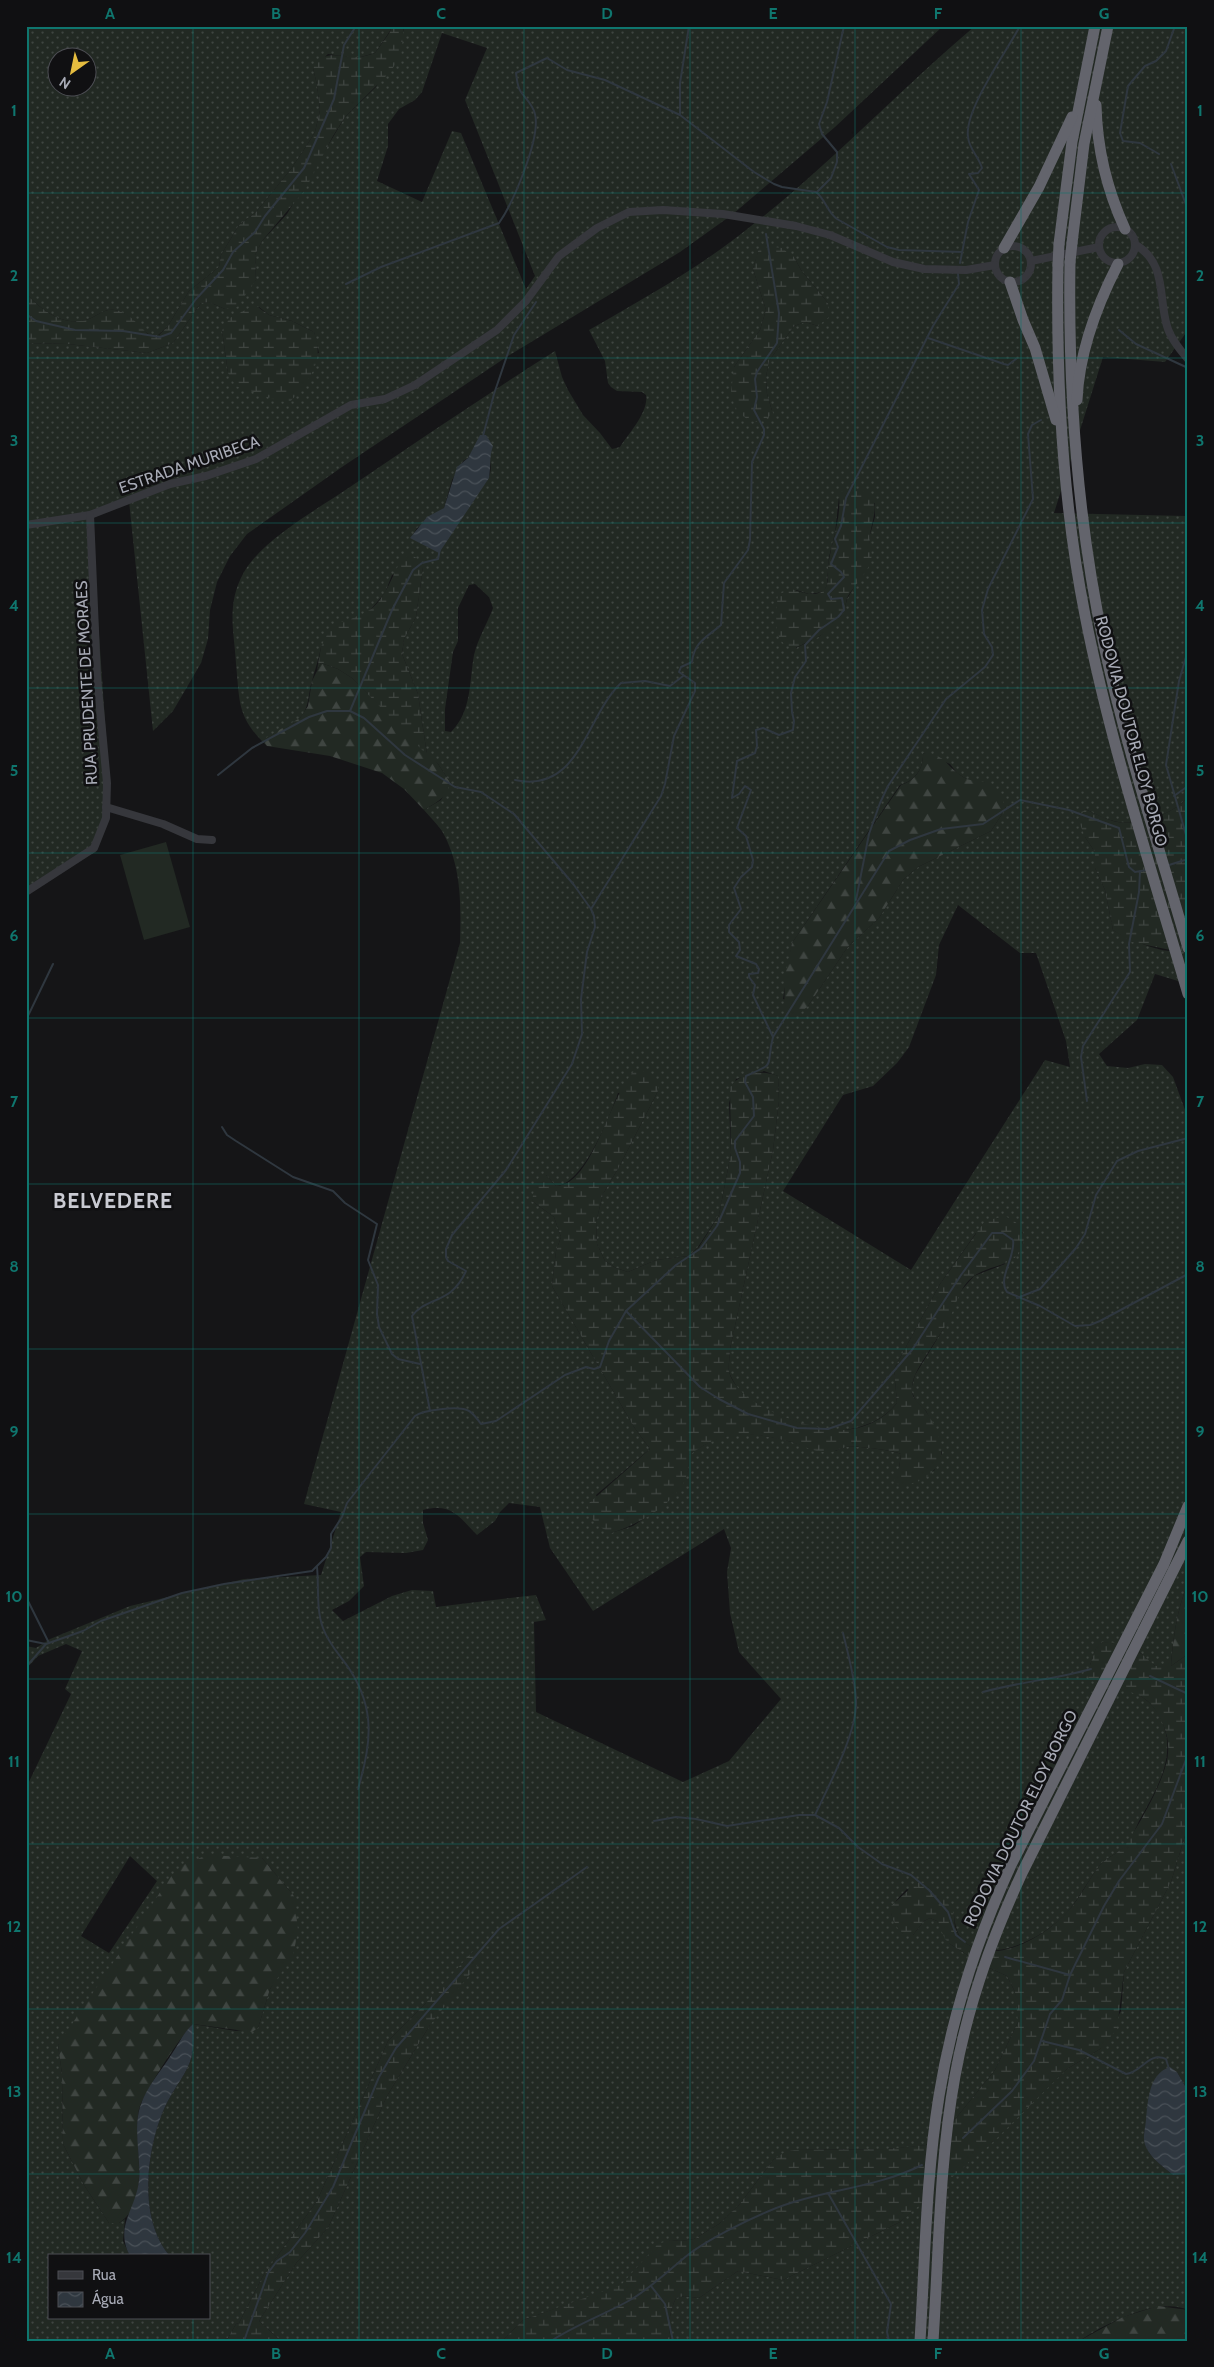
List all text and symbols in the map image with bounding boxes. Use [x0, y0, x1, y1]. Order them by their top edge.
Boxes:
text: A [105, 4, 115, 23]
text: B [271, 4, 281, 23]
text: C [436, 4, 446, 23]
text: D [601, 4, 613, 23]
text: E [768, 4, 778, 23]
text: F [934, 4, 943, 23]
text: G [1099, 4, 1109, 23]
north arrow [48, 48, 98, 98]
text: N [56, 73, 74, 93]
text: 1 [11, 101, 17, 120]
text: 1 [1197, 101, 1203, 120]
text: 2 [10, 266, 18, 285]
text: 2 [1196, 266, 1204, 285]
text: 3 [10, 431, 18, 450]
street label: ESTRADA MURIBECA [116, 431, 262, 497]
text: 3 [1196, 431, 1204, 450]
street label: RUA PRUDENTE DE MORAES [72, 580, 101, 786]
text: 4 [9, 596, 19, 615]
text: 4 [1195, 596, 1205, 615]
street label: RODOVIA DOUTOR ELOY BORGO [1092, 614, 1171, 849]
text: 5 [10, 761, 18, 780]
text: 5 [1196, 761, 1204, 780]
text: 6 [10, 926, 19, 945]
text: 6 [1196, 926, 1205, 945]
text: 7 [10, 1092, 19, 1111]
text: 7 [1196, 1092, 1205, 1111]
district label: BELVEDERE [53, 1188, 173, 1213]
text: 8 [9, 1257, 19, 1276]
text: 8 [1195, 1257, 1205, 1276]
text: 9 [10, 1422, 19, 1441]
text: 9 [1196, 1422, 1205, 1441]
text: 10 [5, 1587, 23, 1606]
text: 10 [1191, 1587, 1209, 1606]
street label: RODOVIA DOUTOR ELOY BORGO [960, 1707, 1081, 1929]
text: 11 [8, 1752, 20, 1771]
text: 11 [1194, 1752, 1206, 1771]
text: 12 [7, 1917, 21, 1936]
text: 12 [1193, 1917, 1207, 1936]
text: 13 [7, 2082, 21, 2101]
text: 13 [1193, 2082, 1207, 2101]
text: 14 [6, 2248, 22, 2267]
text: 14 [1192, 2248, 1208, 2267]
legend [48, 2254, 210, 2320]
text: Rua [92, 2266, 117, 2284]
text: Água [92, 2289, 124, 2308]
text: A [105, 2344, 115, 2363]
text: B [271, 2344, 281, 2363]
text: C [436, 2344, 446, 2363]
text: D [601, 2344, 613, 2363]
text: E [768, 2344, 778, 2363]
text: F [934, 2344, 943, 2363]
text: G [1099, 2344, 1109, 2363]

